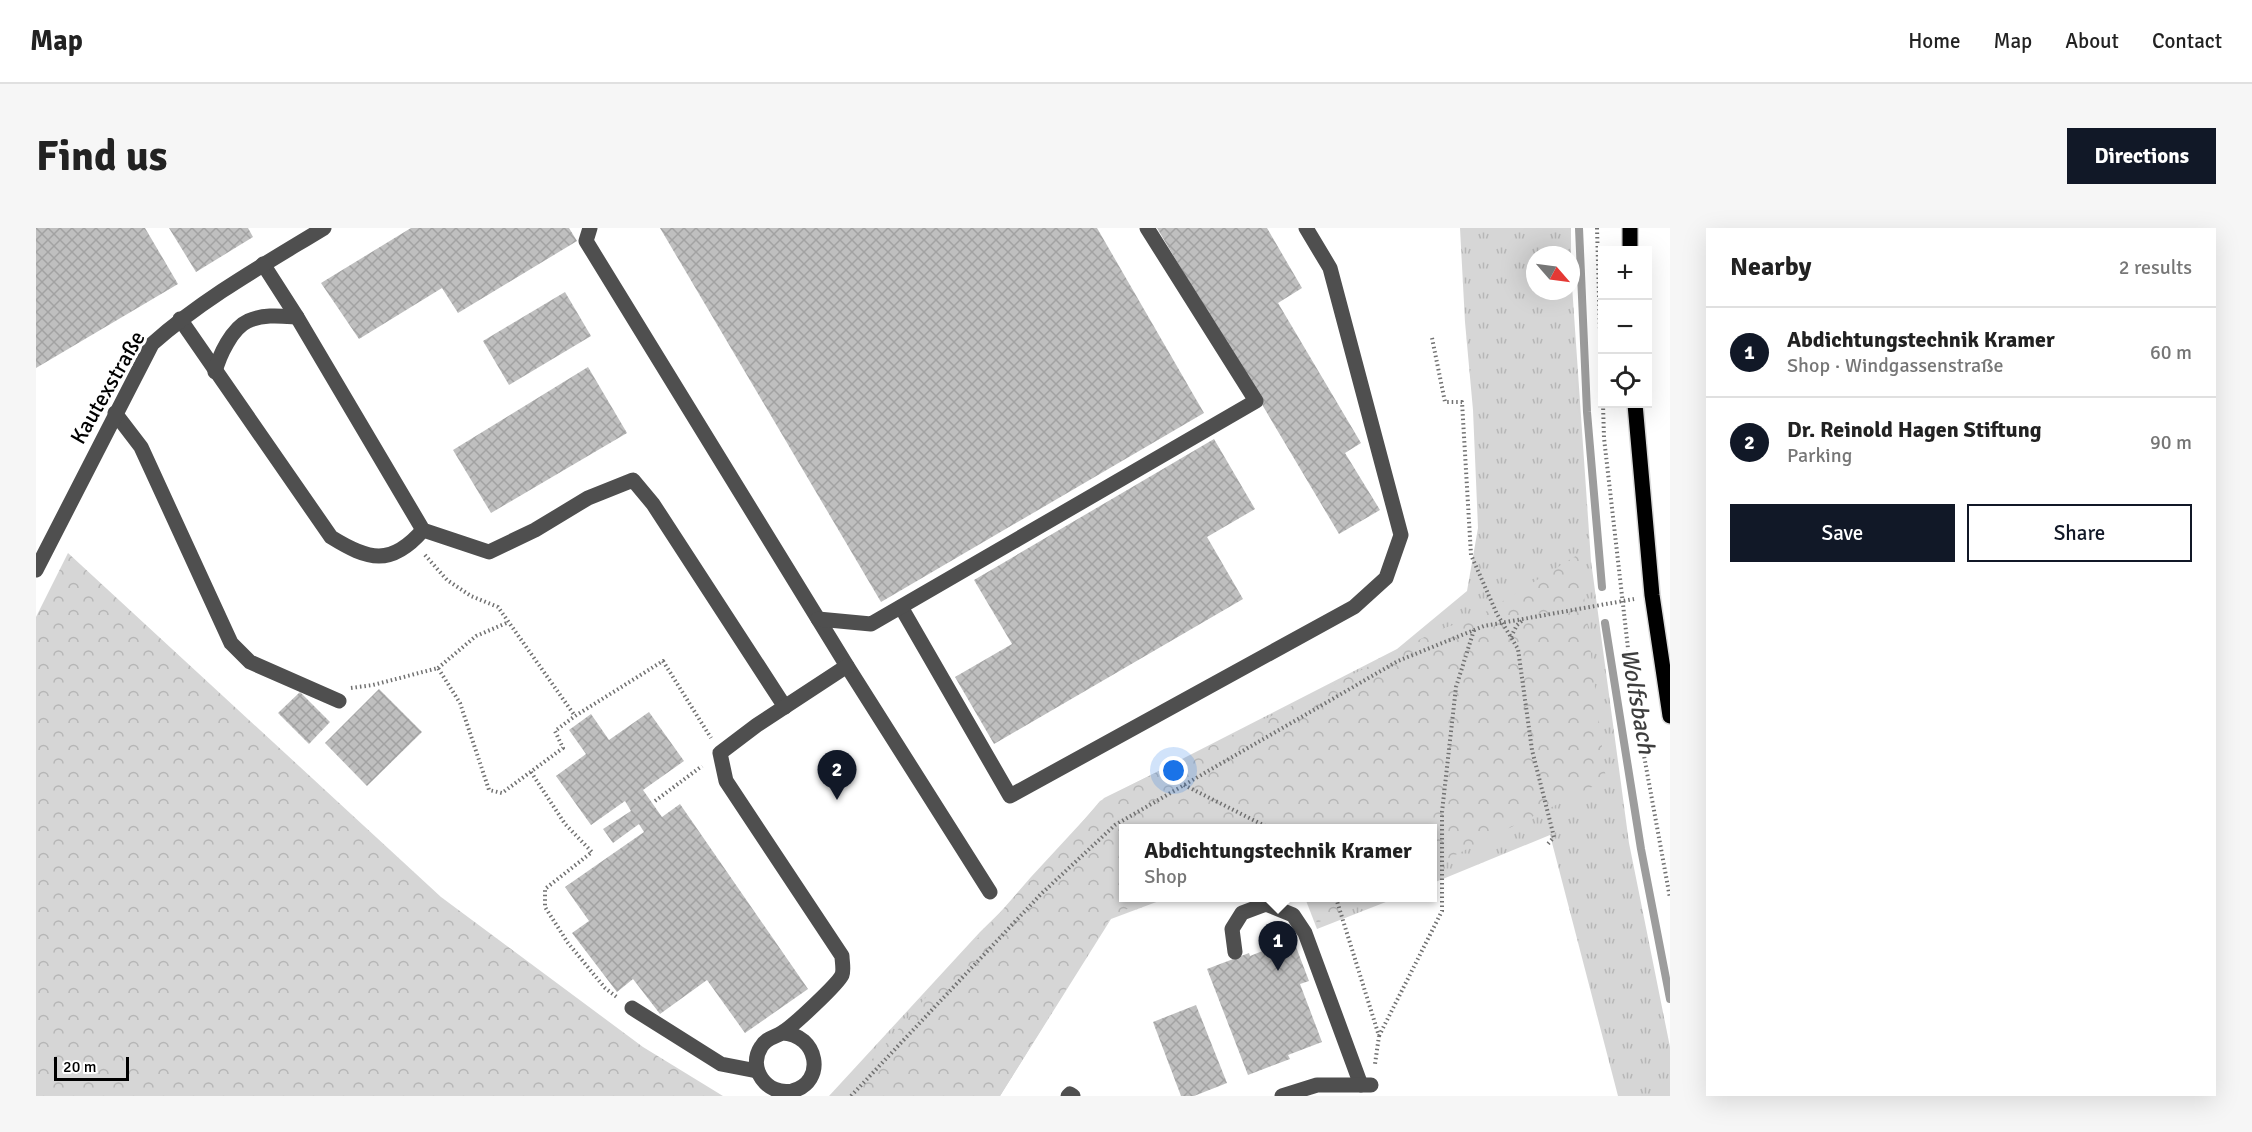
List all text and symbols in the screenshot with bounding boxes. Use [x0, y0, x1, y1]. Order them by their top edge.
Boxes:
text: Map [30, 24, 83, 58]
text: Home [1908, 28, 1961, 54]
text: Map [1994, 28, 2032, 54]
text: About [2065, 28, 2119, 54]
text: Contact [2152, 28, 2222, 54]
button: Directions [2067, 128, 2216, 184]
text: Find us [36, 131, 167, 182]
north arrow [1526, 246, 1580, 300]
map controls [1598, 246, 1652, 408]
button: + [1598, 246, 1652, 300]
text: Nearby [1730, 251, 1811, 283]
text: 2 results [2119, 255, 2192, 280]
button: − [1598, 300, 1652, 354]
street label: Kautexstraße [64, 326, 151, 449]
text: Abdichtungstechnik Kramer [1787, 326, 2055, 353]
text: 1 [1744, 340, 1755, 365]
text: 60 m [2150, 340, 2192, 365]
text: Shop · Windgassenstraße [1787, 353, 2004, 378]
button: locate [1598, 354, 1652, 408]
text: Dr. Reinold Hagen Stiftung [1787, 416, 2042, 443]
text: 2 [1744, 430, 1755, 455]
text: 90 m [2150, 430, 2192, 455]
text: Parking [1787, 443, 1852, 468]
button: Save [1730, 504, 1955, 562]
button: Share [1967, 504, 2192, 562]
water label: Wolfsbach [1614, 646, 1662, 757]
pin: 2 [818, 750, 856, 800]
your location [1159, 756, 1188, 785]
popup [1119, 824, 1437, 902]
text: Abdichtungstechnik Kramer [1144, 837, 1412, 864]
text: Shop [1144, 864, 1187, 889]
pin: 1 [1258, 922, 1298, 971]
scale bar [54, 1054, 129, 1082]
text: 20 m [63, 1057, 97, 1077]

